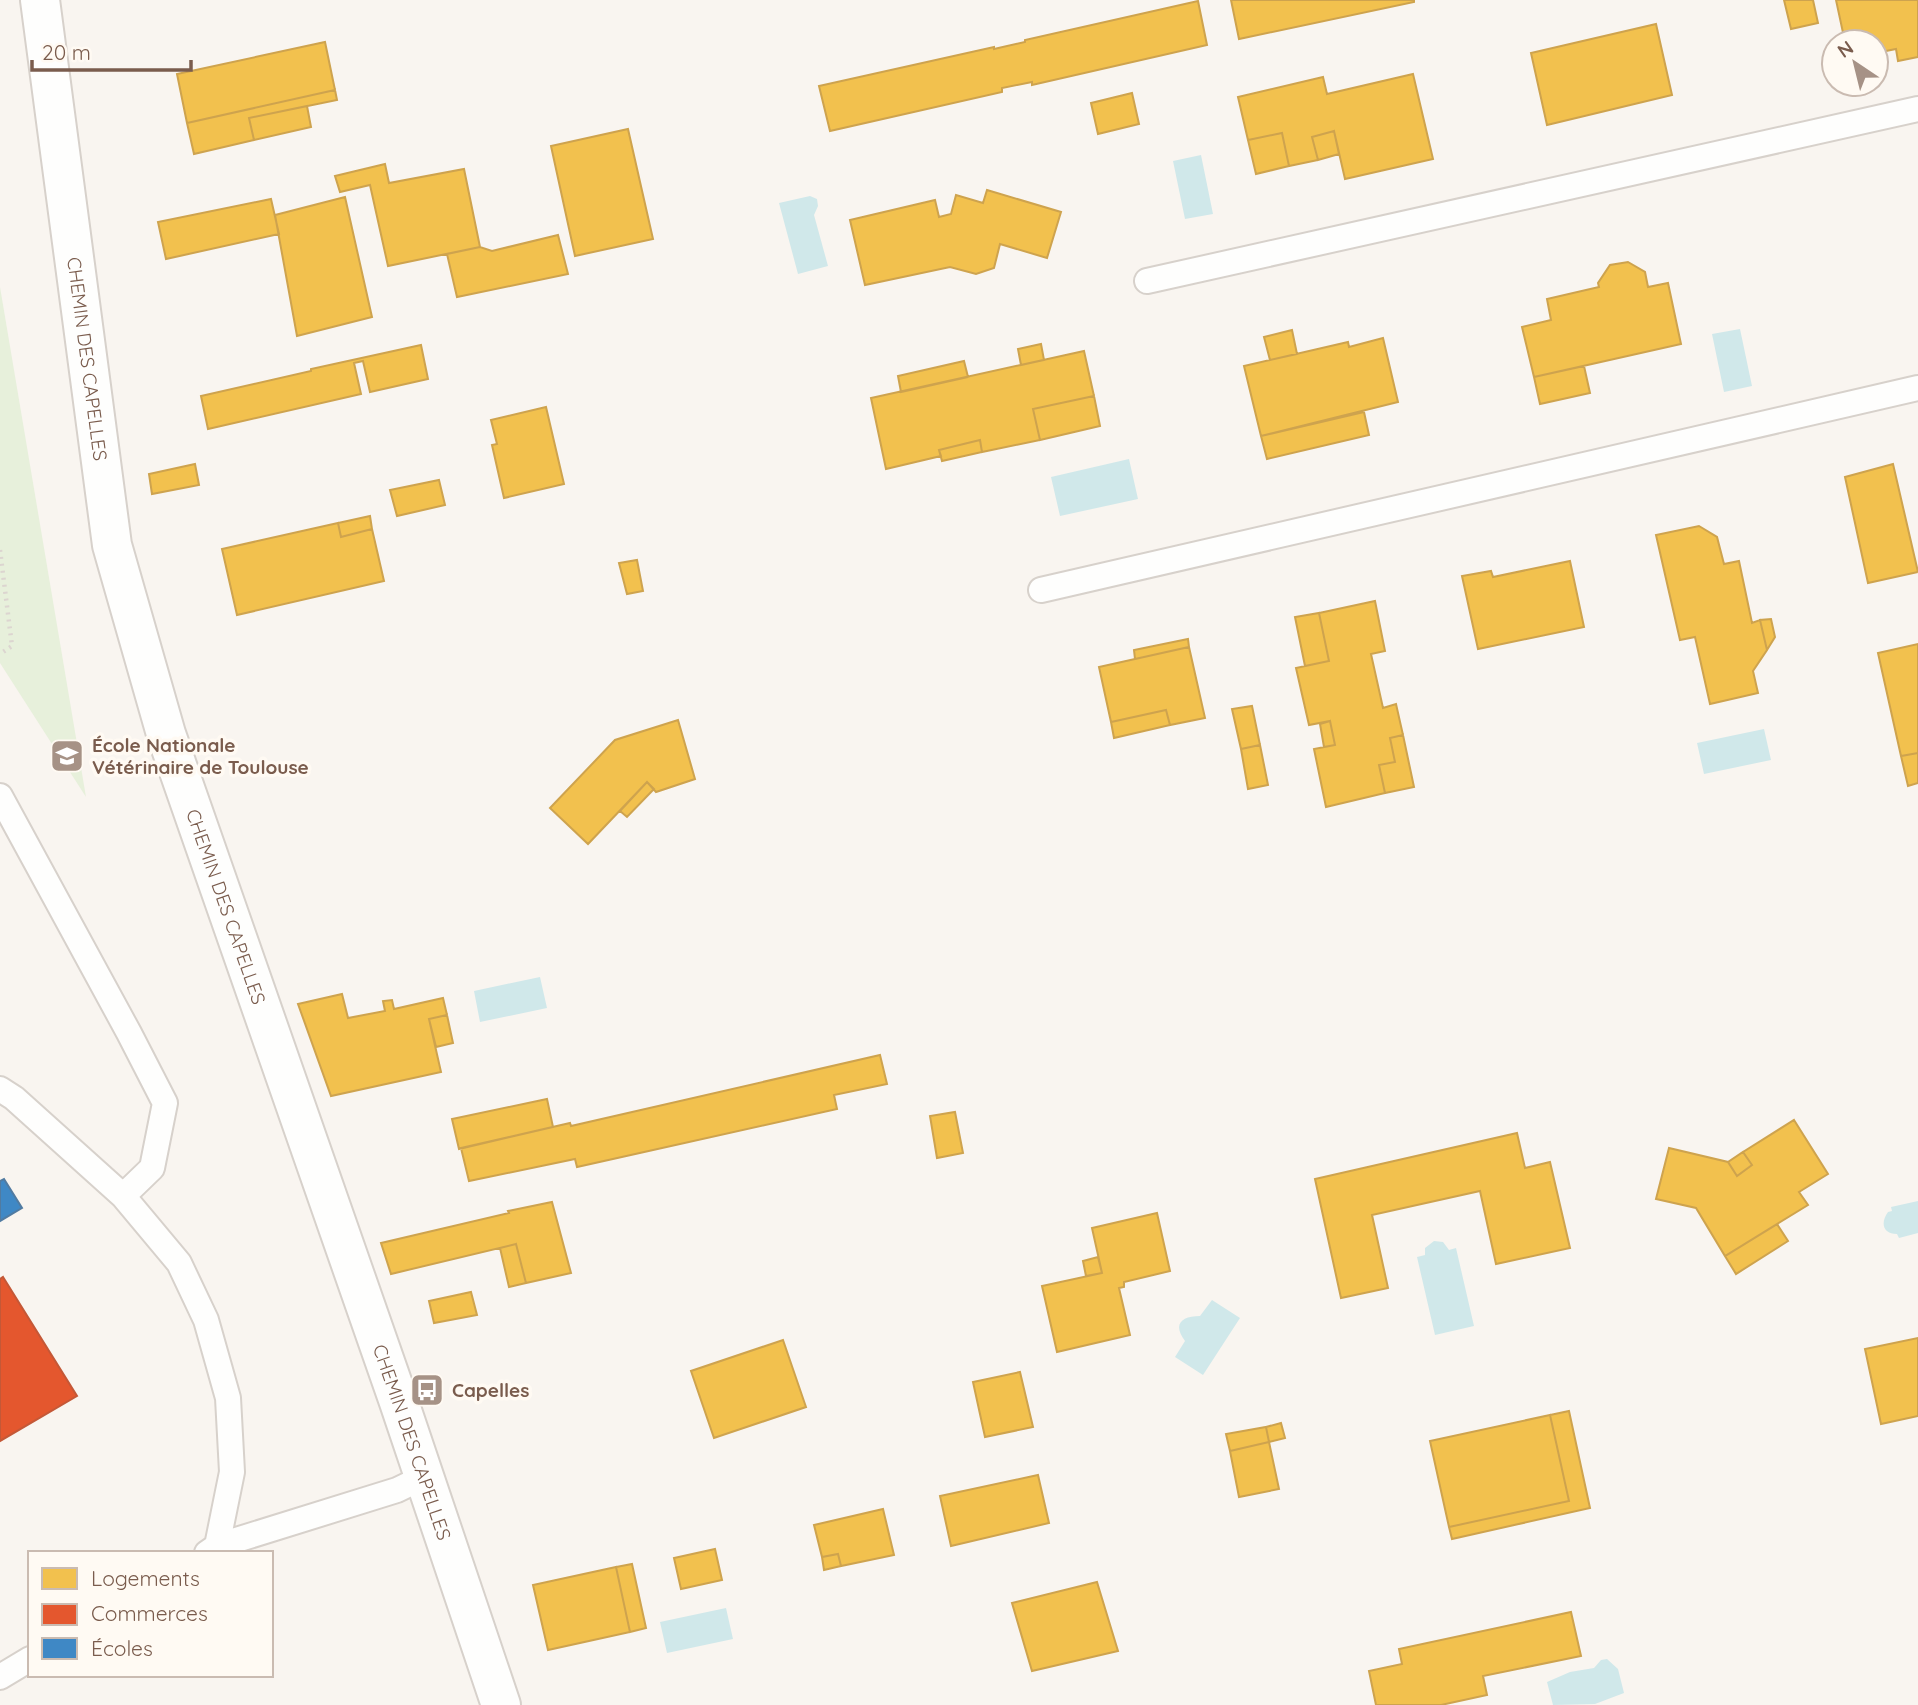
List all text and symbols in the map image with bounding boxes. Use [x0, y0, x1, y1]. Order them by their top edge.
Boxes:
scale bar [32, 28, 191, 72]
north arrow [1820, 28, 1890, 98]
text: N [1833, 35, 1858, 63]
text: 20 m [42, 39, 91, 65]
street label: CHEMIN DES CAPELLES [62, 256, 113, 462]
place label: École Nationale Vétérinaire de Toulouse [92, 733, 309, 779]
school or university icon: École Nationale Vétérinaire de Toulouse [48, 737, 86, 775]
street label: CHEMIN DES CAPELLES [181, 806, 271, 1007]
street label: CHEMIN DES CAPELLES [368, 1341, 457, 1543]
bus stop icon: Capelles [408, 1371, 446, 1409]
place label: Capelles [452, 1378, 529, 1402]
legend [28, 1551, 273, 1677]
text: Logements [91, 1565, 200, 1591]
text: Commerces [91, 1600, 208, 1626]
text: Écoles [91, 1635, 153, 1661]

